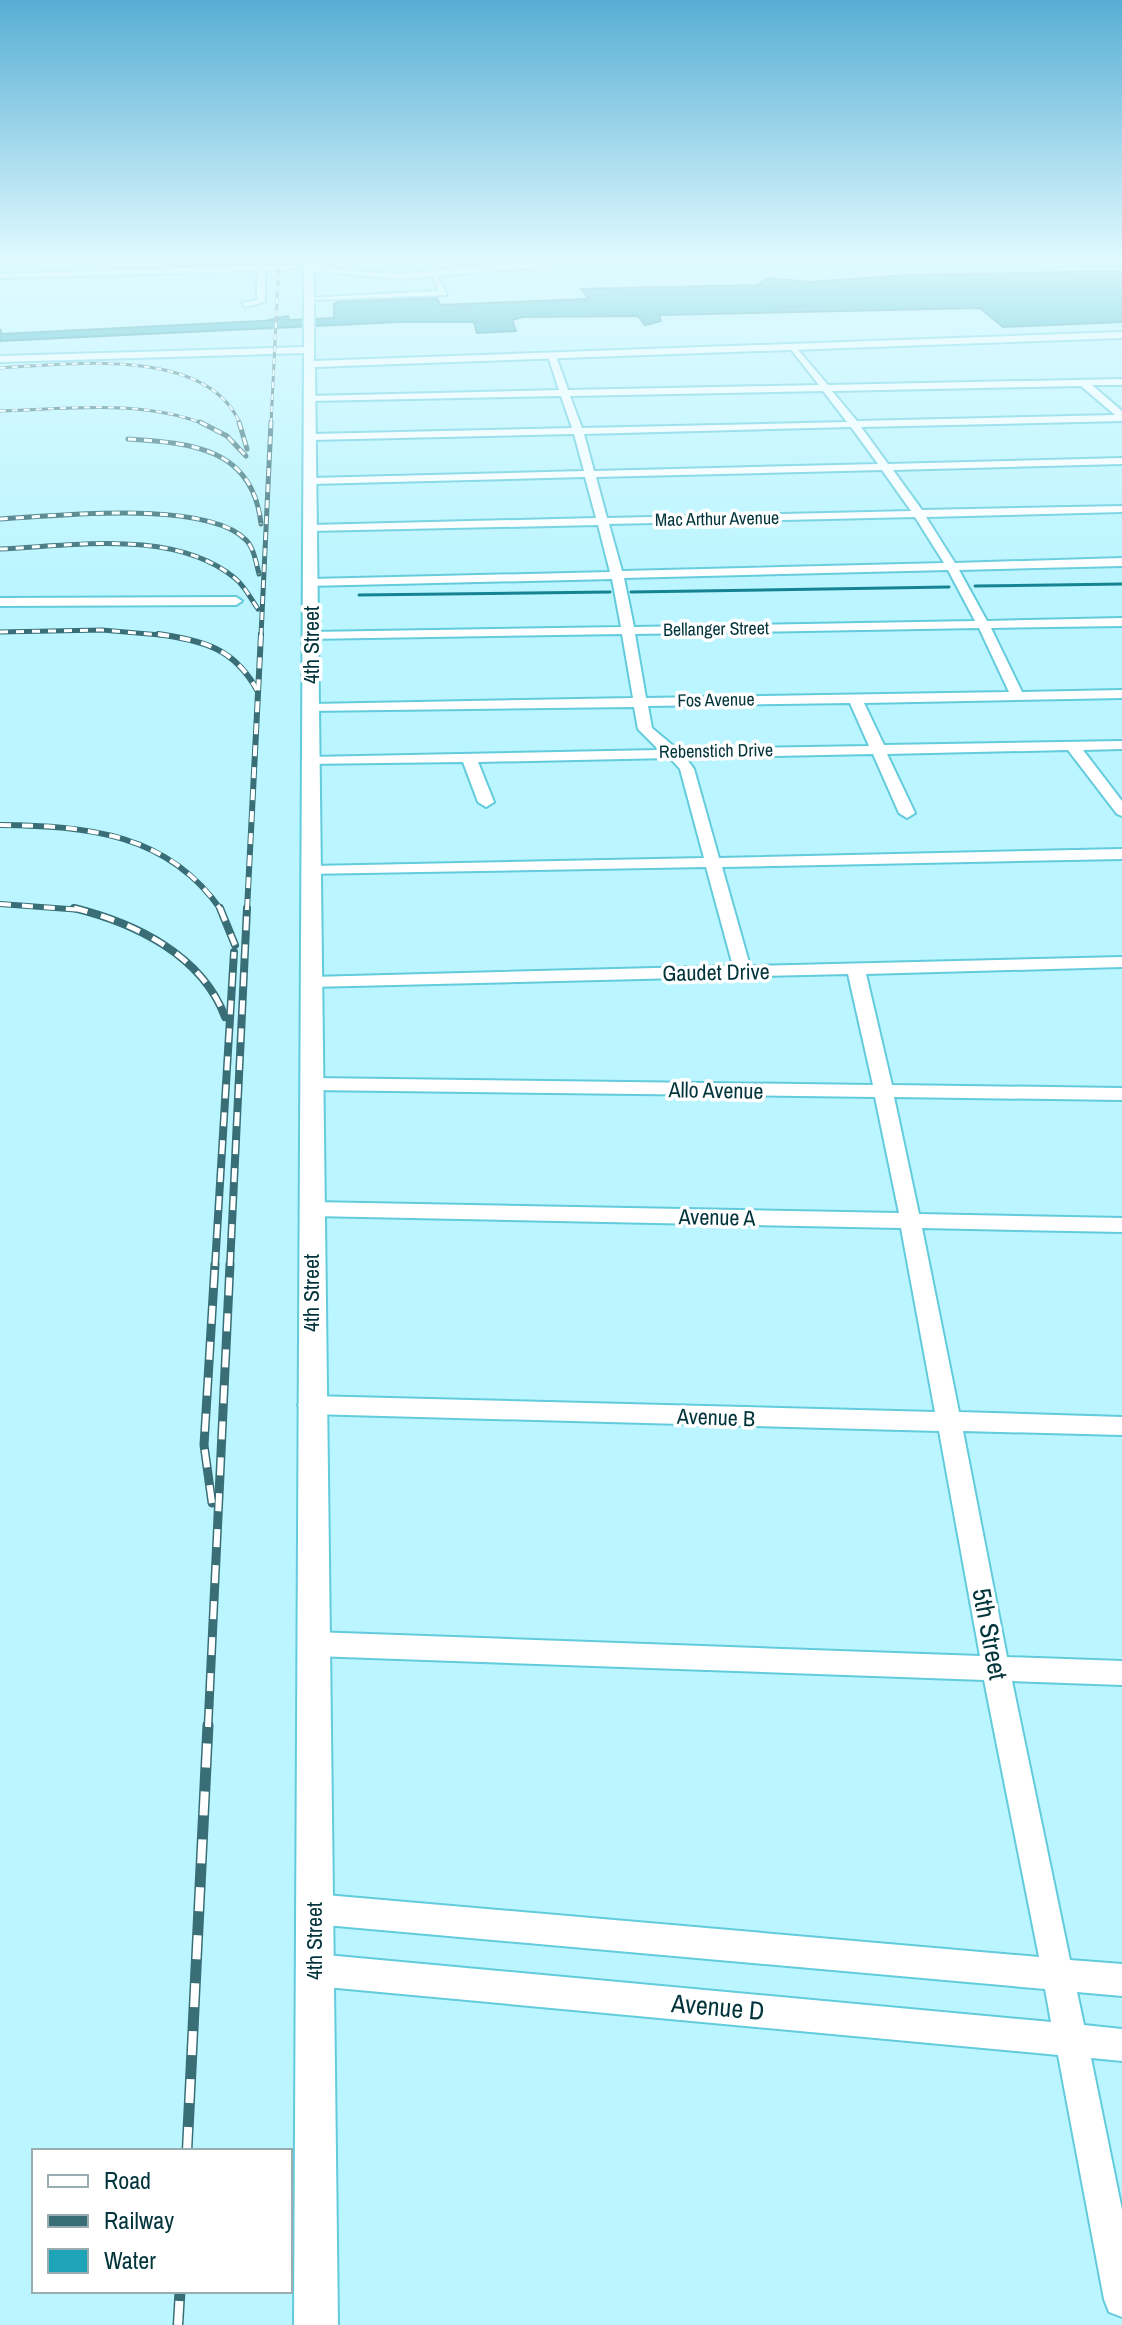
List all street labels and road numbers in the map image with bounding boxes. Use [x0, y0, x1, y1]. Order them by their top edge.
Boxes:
street label: Mac Arthur Avenue [655, 505, 779, 532]
street label: 4th Street [296, 606, 326, 684]
street label: Bellanger Street [663, 615, 769, 642]
street label: Fos Avenue [677, 686, 755, 713]
street label: Rebenstich Drive [659, 737, 773, 764]
street label: Gaudet Drive [662, 956, 770, 988]
street label: Allo Avenue [667, 1074, 764, 1106]
street label: Avenue A [677, 1201, 757, 1233]
street label: 4th Street [296, 1254, 326, 1332]
street label: Avenue B [676, 1401, 755, 1433]
street label: 5th Street [964, 1585, 1017, 1683]
street label: 4th Street [299, 1902, 329, 1980]
street label: Avenue D [669, 1985, 766, 2028]

